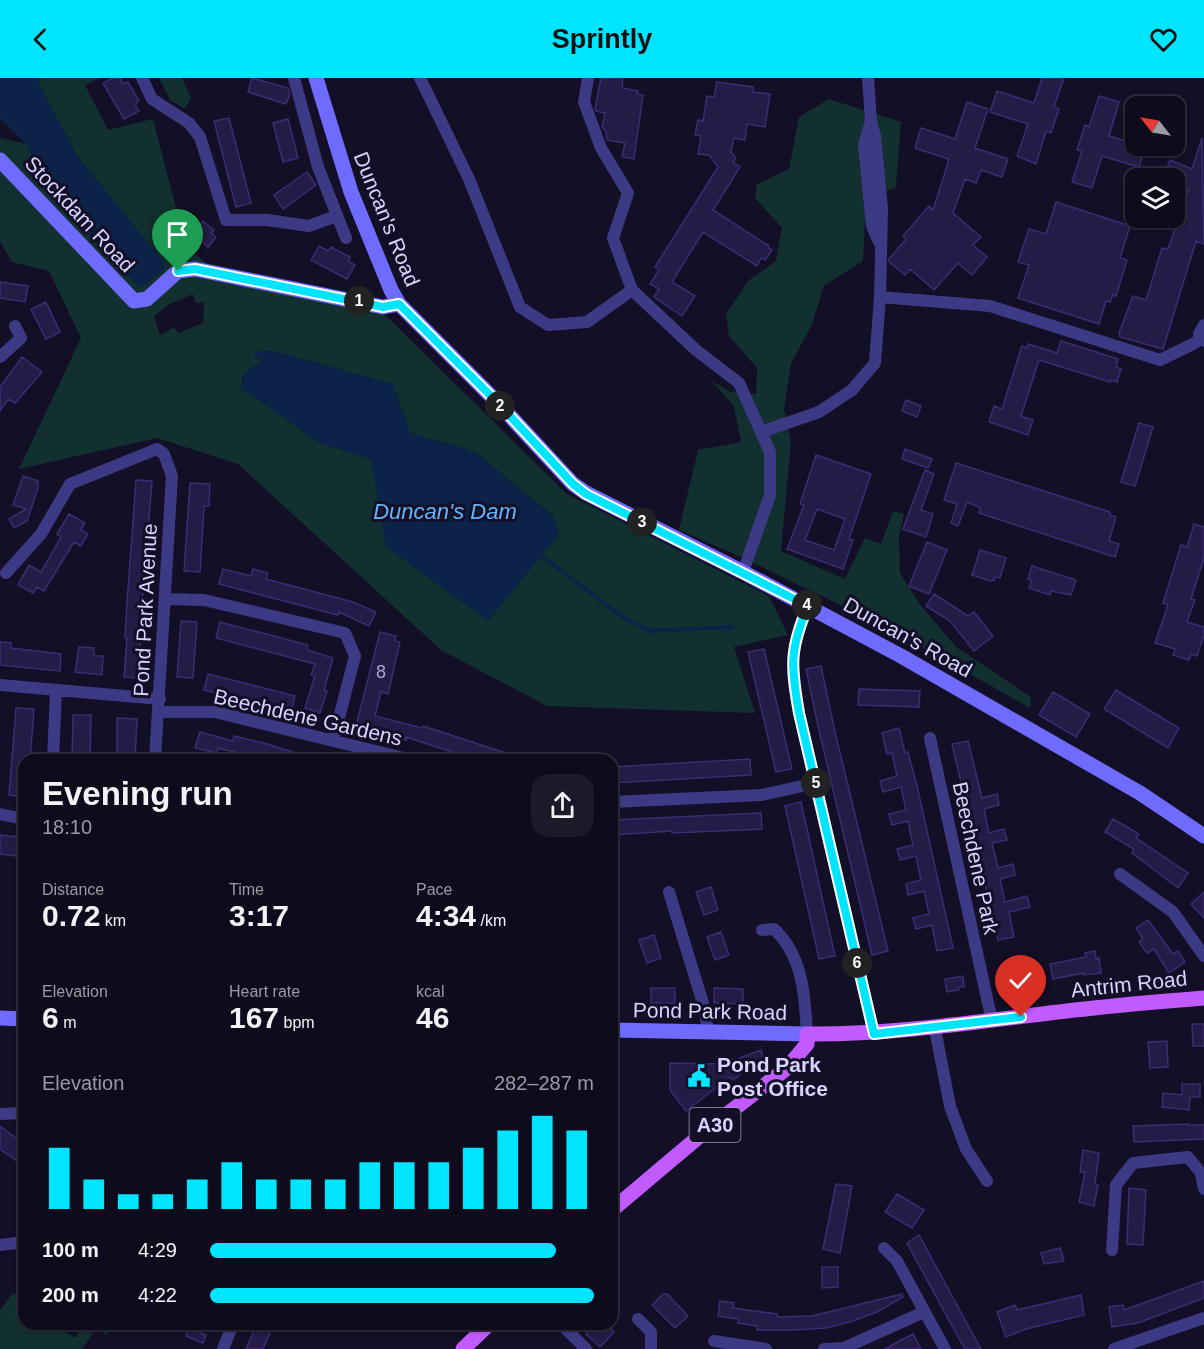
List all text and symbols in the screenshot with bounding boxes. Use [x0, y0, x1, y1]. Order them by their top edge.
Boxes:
icon: back [24, 23, 57, 56]
icon: heart [1147, 23, 1180, 56]
text: Sprintly [552, 24, 652, 54]
north arrow [1125, 96, 1185, 156]
map controls [1125, 96, 1185, 228]
street label: Duncan's Road [350, 148, 424, 290]
street label: Stockdam Road [21, 152, 139, 276]
button: layers [1125, 168, 1185, 228]
pin [152, 209, 203, 271]
icon: arrive [161, 218, 194, 251]
pin: 1 [344, 286, 374, 316]
text: 1 [355, 292, 363, 309]
pin: 2 [485, 391, 515, 421]
text: 2 [496, 397, 504, 414]
water label: Duncan's Dam [373, 499, 517, 524]
pin: 3 [627, 507, 657, 537]
text: 3 [638, 513, 646, 530]
street label: Pond Park Avenue [129, 523, 161, 697]
pin: 4 [792, 590, 822, 620]
street label: Duncan's Road [840, 592, 976, 682]
text: 4 [803, 596, 811, 613]
house number: 8 [376, 662, 386, 682]
street label: Beechdene Gardens [212, 684, 404, 750]
pin: 5 [801, 768, 831, 798]
button: share [531, 774, 594, 837]
text: 5 [812, 774, 820, 791]
text: Evening run [42, 775, 233, 812]
street label: Beechdene Park [949, 780, 1003, 937]
text: 18:10 [42, 816, 92, 838]
text: Distance [42, 881, 104, 898]
text: Time [229, 881, 264, 898]
text: Pace [416, 881, 452, 898]
text: 0.72 [42, 899, 100, 932]
text: 3:17 [229, 899, 289, 932]
text: 4:34 [416, 899, 476, 932]
text: km [100, 912, 126, 929]
text: /km [476, 912, 506, 929]
pin: 6 [842, 948, 872, 978]
text: 6 [853, 954, 861, 971]
pin [995, 955, 1046, 1017]
icon: check [1004, 964, 1037, 997]
street label: Antrim Road [1070, 966, 1188, 1002]
text: Elevation [42, 983, 108, 1000]
text: Heart rate [229, 983, 300, 1000]
text: kcal [416, 983, 444, 1000]
street label: Pond Park Road [633, 998, 787, 1024]
text: 6 [42, 1001, 59, 1034]
text: 167 [229, 1001, 279, 1034]
text: 46 [416, 1001, 449, 1034]
text: m [59, 1014, 76, 1031]
text: bpm [279, 1014, 315, 1031]
place label: Pond Park Post Office [717, 1053, 828, 1100]
public building icon: Pond Park Post Office [686, 1063, 712, 1089]
text: Elevation [42, 1072, 124, 1094]
text: 282–287 m [494, 1072, 594, 1094]
road number: A30 [690, 1108, 740, 1142]
text: 100 m [42, 1239, 99, 1261]
text: 4:29 [138, 1239, 177, 1261]
text: 200 m [42, 1284, 99, 1306]
text: 4:22 [138, 1284, 177, 1306]

